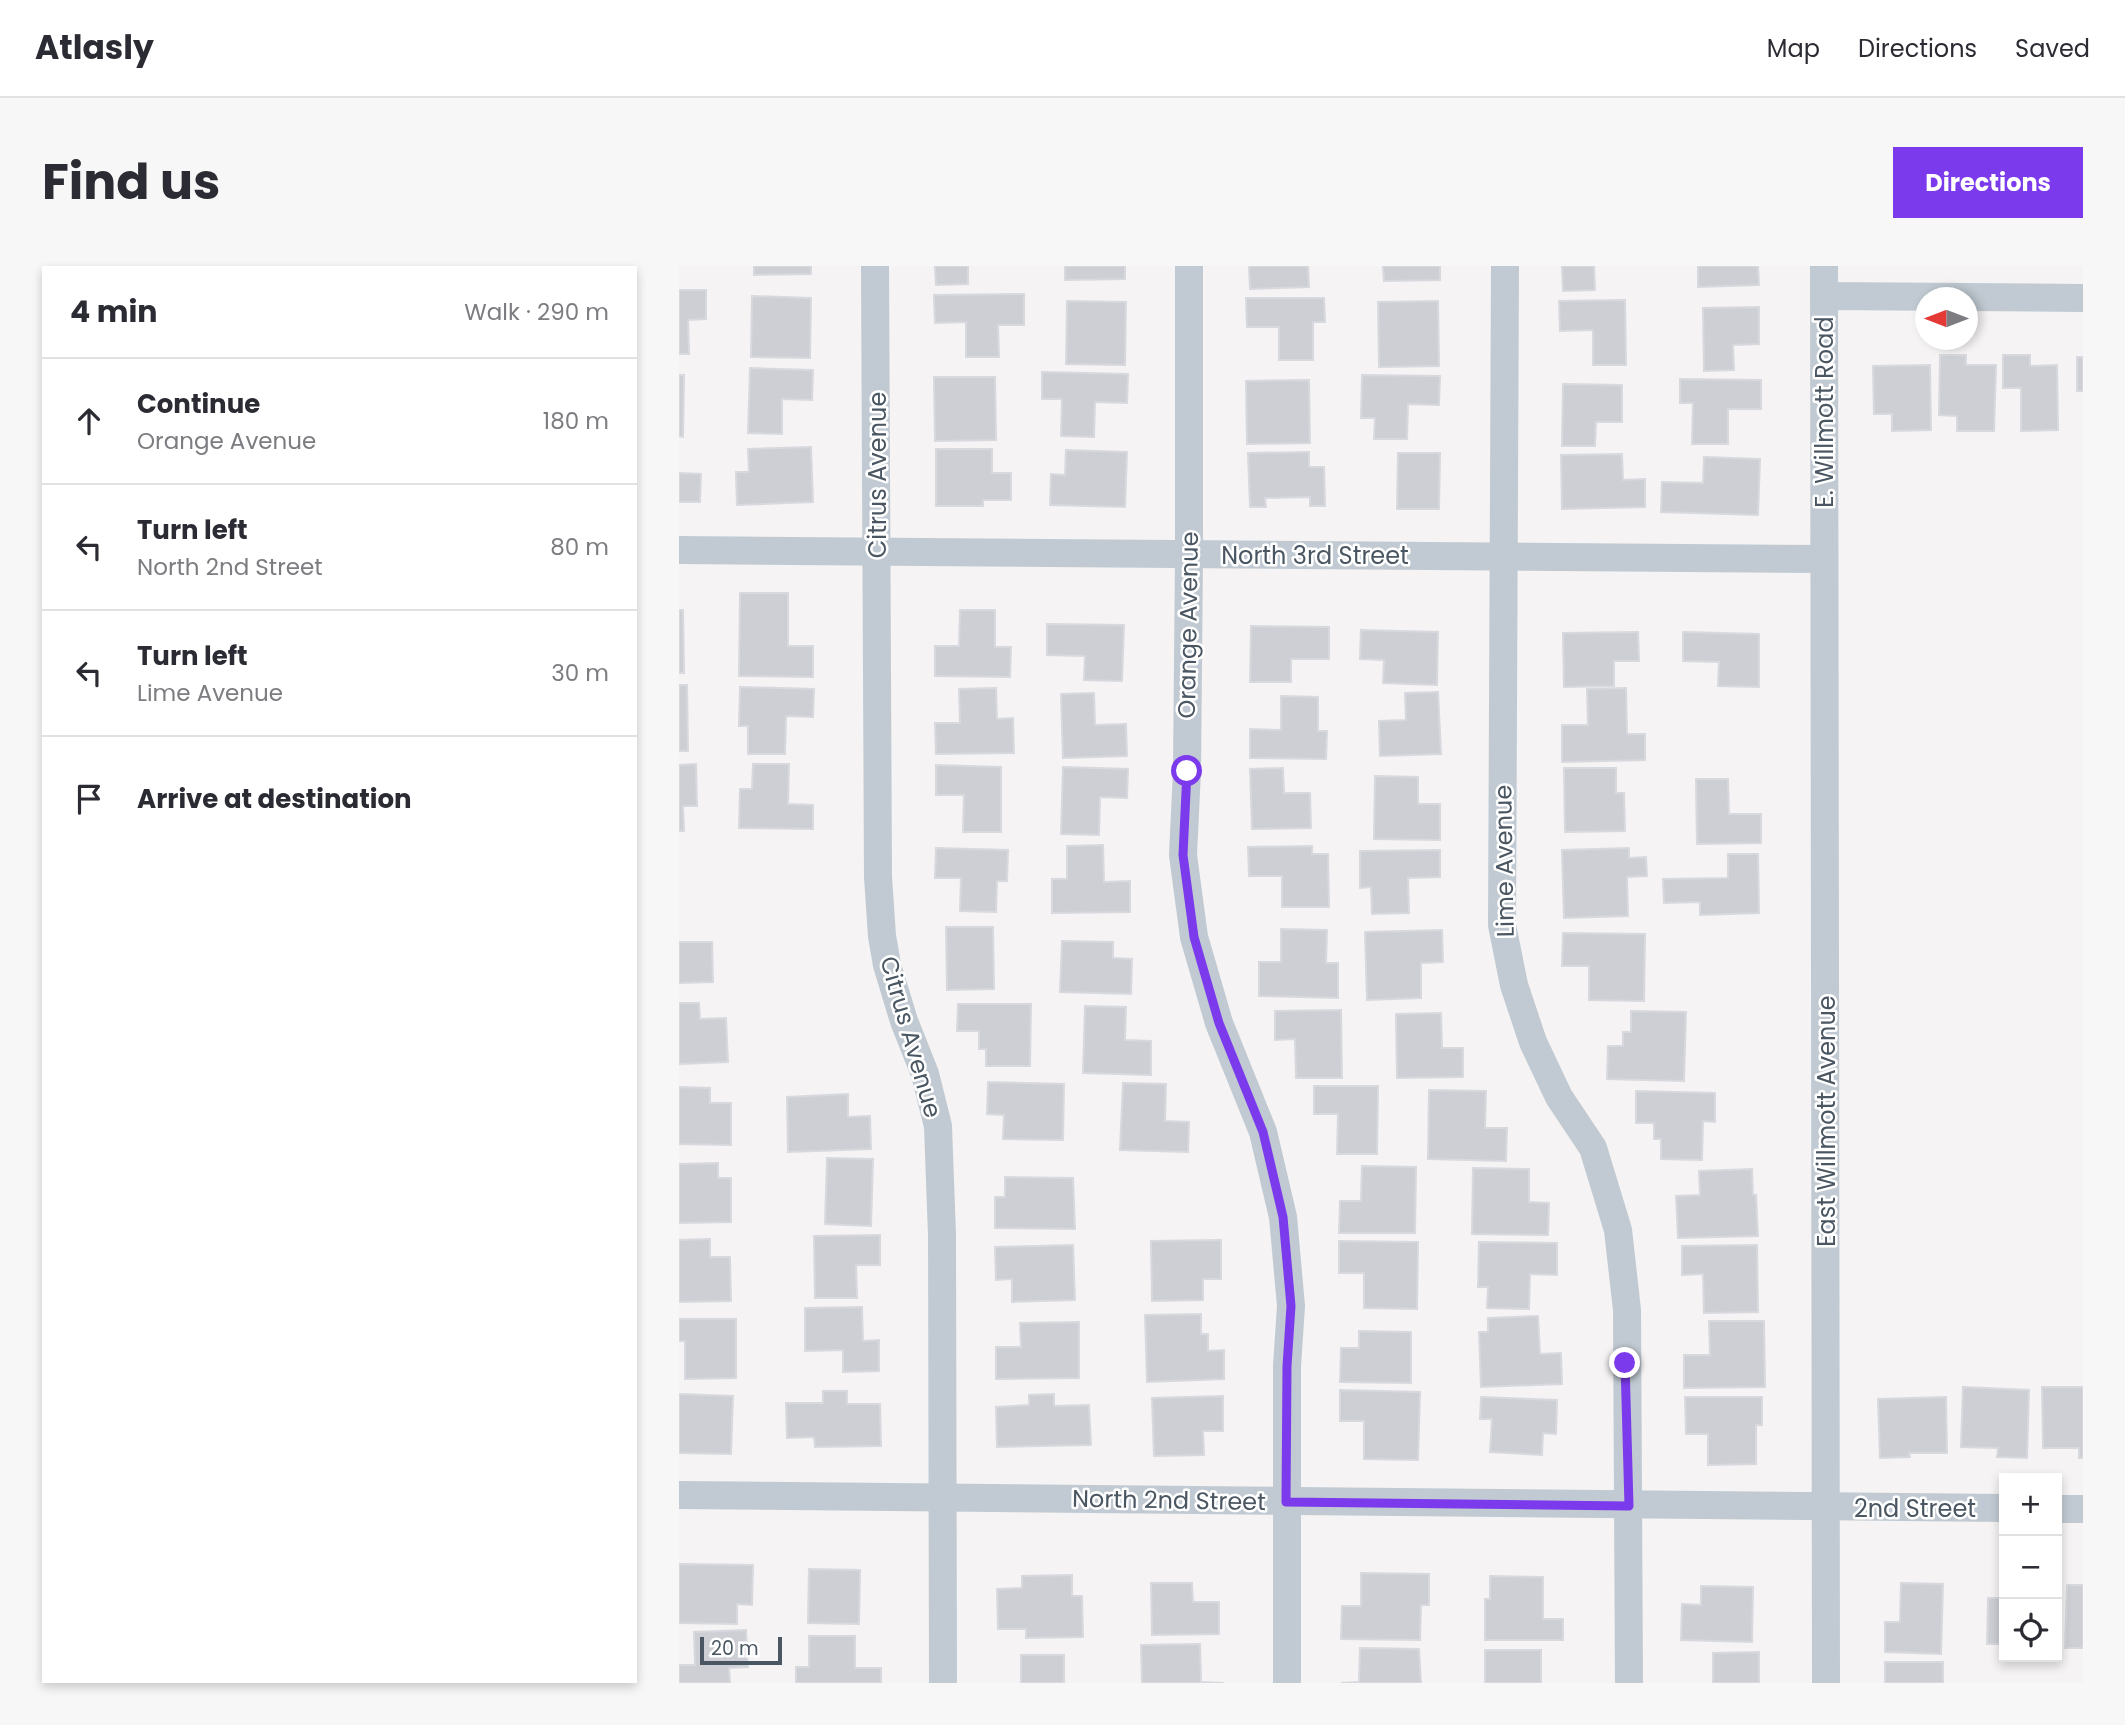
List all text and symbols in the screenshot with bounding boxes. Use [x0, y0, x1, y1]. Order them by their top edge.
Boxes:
text: Atlasly [35, 24, 154, 71]
text: Map [1767, 32, 1820, 65]
text: Directions [1858, 32, 1977, 65]
text: Saved [2015, 32, 2090, 65]
button: Directions [1893, 147, 2083, 218]
text: Find us [42, 148, 220, 216]
north arrow [1915, 287, 1978, 350]
text: 4 min [70, 290, 158, 333]
text: Walk · 290 m [464, 296, 609, 328]
street label: E. Willmott Road [1808, 316, 1841, 508]
text: Continue [137, 386, 260, 422]
street label: Citrus Avenue [861, 392, 894, 558]
icon: ahead [70, 402, 108, 440]
text: 180 m [543, 405, 609, 437]
text: Orange Avenue [137, 425, 316, 457]
text: Turn left [137, 512, 248, 548]
icon: left [70, 528, 108, 566]
text: 80 m [550, 531, 609, 563]
street label: Orange Avenue [1170, 531, 1206, 719]
street label: North 3rd Street [1221, 539, 1409, 572]
text: North 2nd Street [137, 551, 323, 583]
text: Turn left [137, 638, 248, 674]
icon: left [70, 654, 108, 692]
text: 30 m [551, 657, 609, 689]
text: Lime Avenue [137, 677, 283, 709]
route start [1171, 755, 1202, 786]
icon: arrive [70, 780, 108, 818]
text: Arrive at destination [137, 781, 412, 817]
street label: Lime Avenue [1486, 785, 1522, 937]
street label: Citrus Avenue [872, 952, 950, 1122]
street label: East Willmott Avenue [1810, 995, 1843, 1247]
route end [1609, 1347, 1640, 1378]
map controls [1999, 1473, 2062, 1662]
button: + [1999, 1473, 2062, 1536]
street label: North 2nd Street [1072, 1482, 1266, 1518]
street label: 2nd Street [1854, 1492, 1976, 1525]
button: − [1999, 1536, 2062, 1599]
button: locate [1999, 1599, 2062, 1662]
scale bar [700, 1634, 782, 1666]
text: 20 m [711, 1635, 759, 1662]

